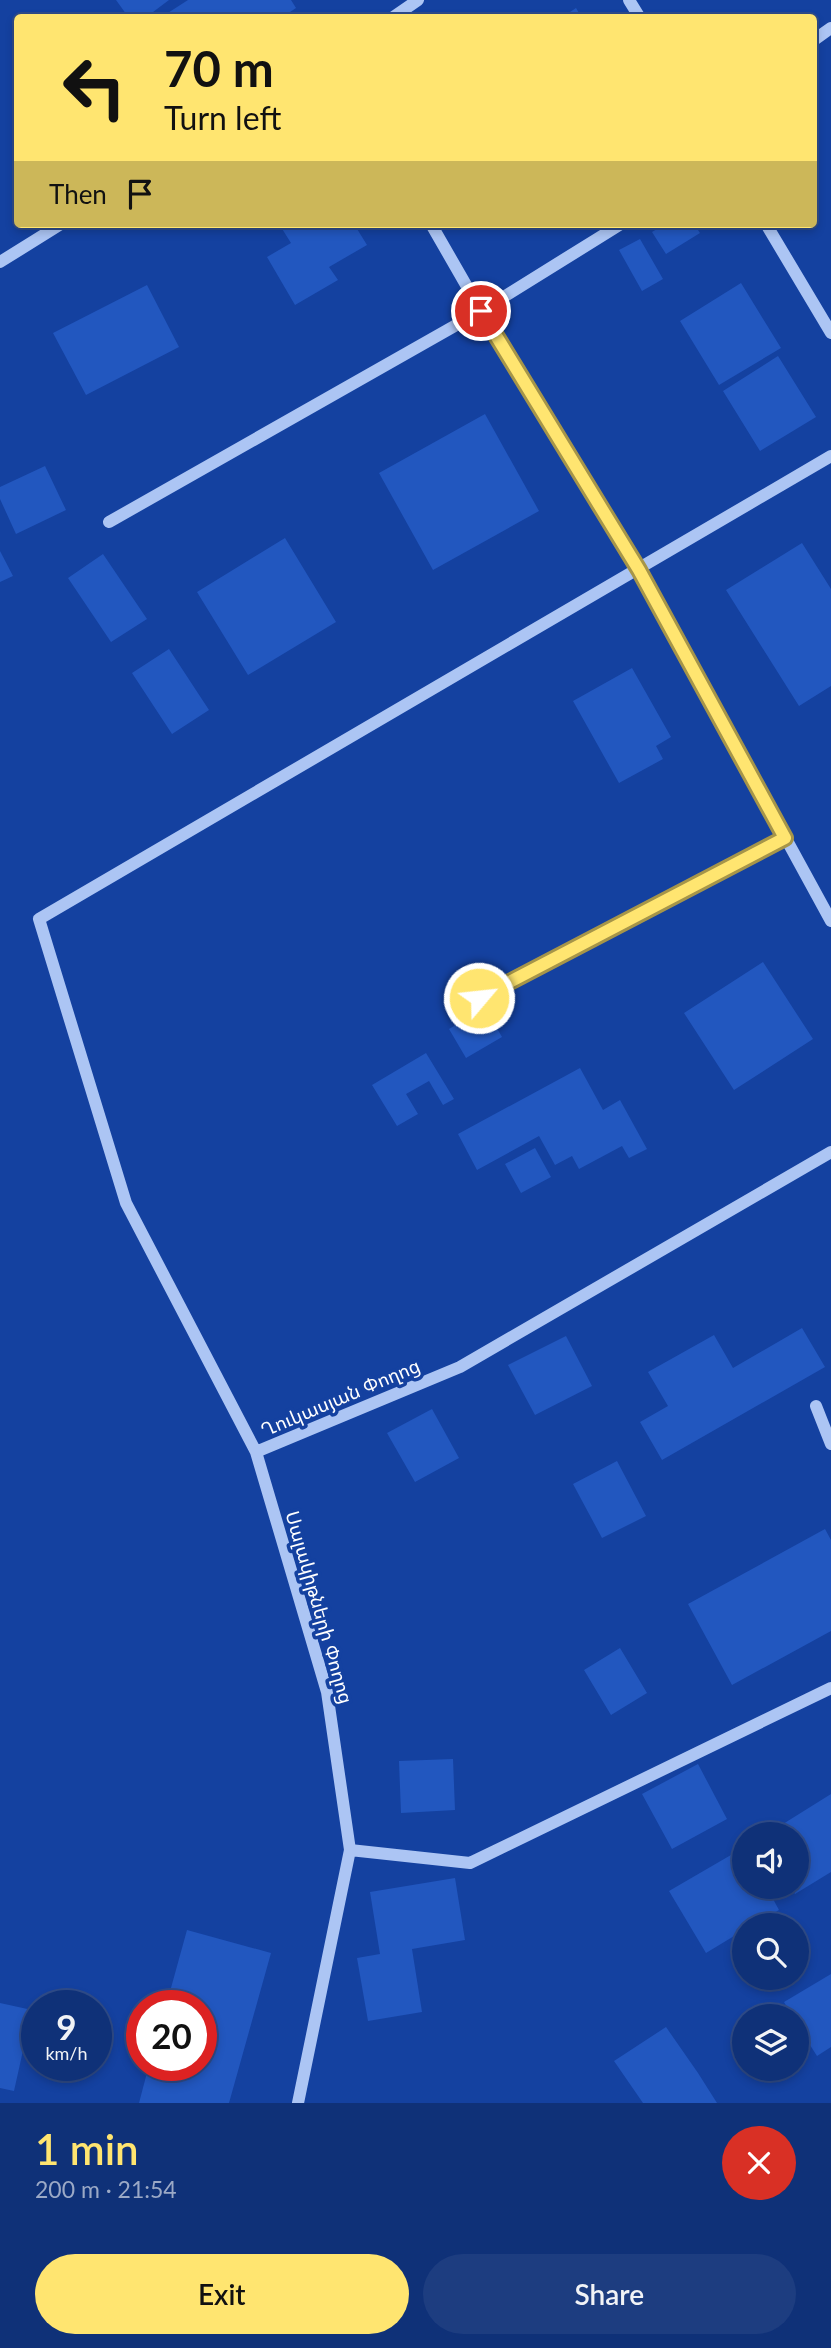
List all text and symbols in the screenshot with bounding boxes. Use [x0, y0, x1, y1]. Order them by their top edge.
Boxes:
text: 70 m [164, 39, 274, 97]
icon: left [49, 42, 140, 133]
text: Turn left [164, 98, 281, 137]
icon: arrive [121, 175, 159, 213]
text: Then [49, 178, 107, 210]
pin [451, 281, 511, 341]
icon: arrive [462, 292, 500, 330]
position arrow [442, 961, 516, 1035]
street label: Ղուկասյան Փողոց [257, 1353, 424, 1442]
street label: Սալակիթների Փողոց [280, 1508, 359, 1706]
map controls [732, 1822, 809, 2081]
button: sound [732, 1822, 809, 1899]
button: search [732, 1913, 809, 1990]
speed limit sign: 20 [126, 1990, 217, 2081]
button: layers [732, 2004, 809, 2081]
text: 9 [56, 2005, 77, 2047]
text: km/h [45, 2042, 88, 2064]
text: 1 min [35, 2124, 139, 2174]
button: close [722, 2126, 796, 2200]
text: 200 m · 21:54 [35, 2175, 177, 2203]
button: Exit [35, 2254, 409, 2334]
button: Share [423, 2254, 796, 2334]

